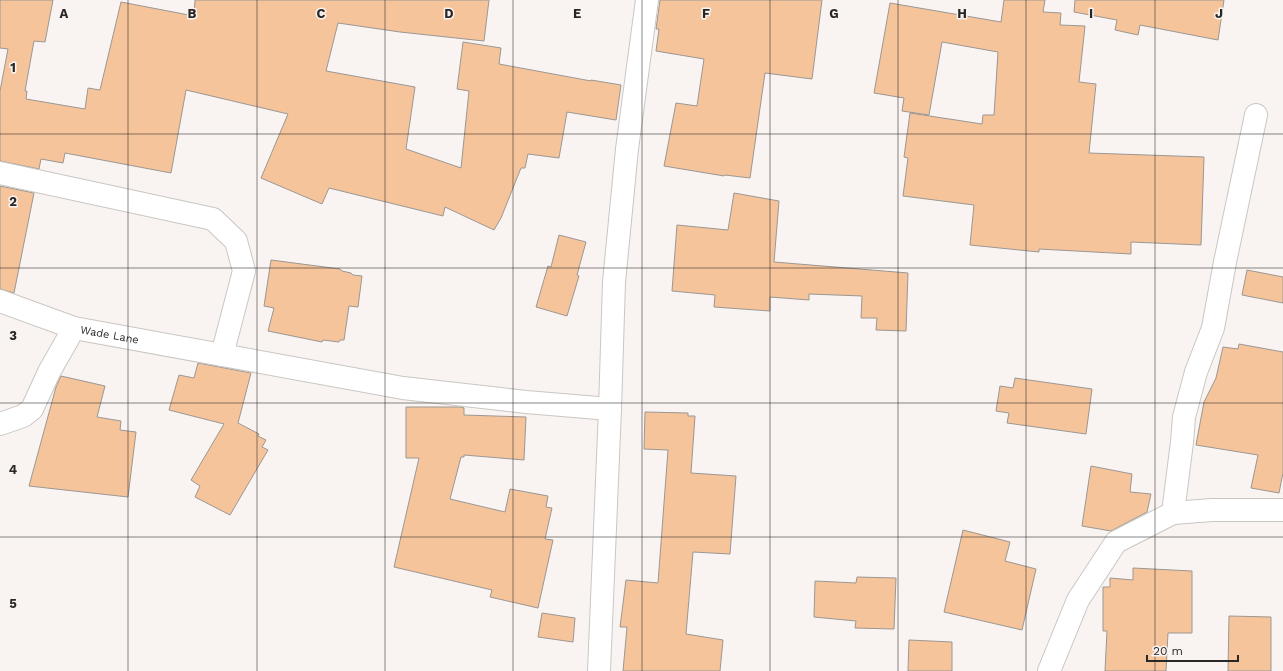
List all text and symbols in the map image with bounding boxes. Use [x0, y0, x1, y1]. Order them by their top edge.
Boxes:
text: A [60, 6, 69, 21]
text: B [188, 6, 197, 21]
text: C [317, 6, 326, 21]
text: D [444, 6, 454, 21]
text: E [573, 6, 581, 21]
text: F [702, 6, 710, 21]
text: G [829, 6, 839, 21]
text: H [957, 6, 967, 21]
text: I [1089, 6, 1093, 21]
text: J [1215, 6, 1223, 21]
text: 1 [10, 60, 16, 75]
text: 2 [9, 194, 17, 209]
street label: Wade Lane [79, 323, 140, 347]
text: 3 [9, 328, 17, 343]
text: 4 [9, 462, 18, 477]
text: 5 [9, 596, 17, 611]
scale bar [1147, 637, 1238, 663]
text: 20 m [1153, 644, 1183, 658]

